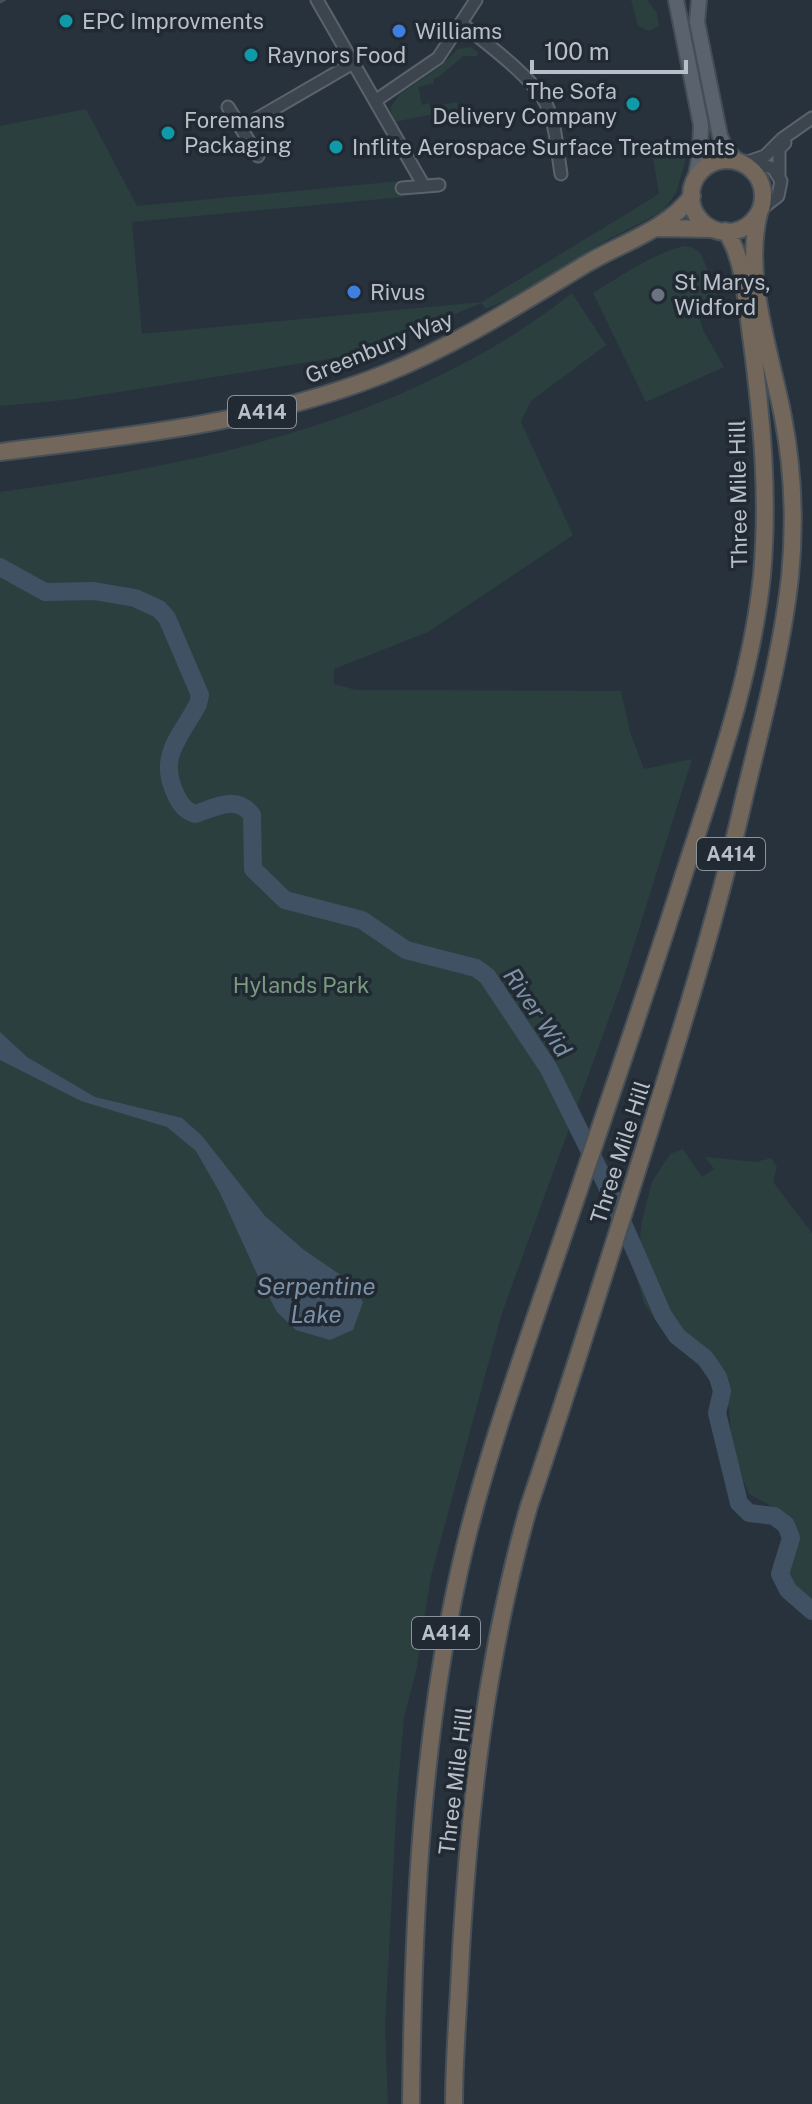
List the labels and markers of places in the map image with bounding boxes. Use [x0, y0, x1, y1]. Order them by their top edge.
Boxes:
place label: EPC Improvments [82, 8, 264, 34]
marker: EPC Improvments [57, 12, 75, 30]
place label: Williams [415, 18, 502, 44]
marker: Williams [390, 22, 408, 40]
place label: Raynors Food [267, 42, 406, 68]
marker: Raynors Food [242, 46, 260, 64]
place label: The Sofa Delivery Company [432, 78, 617, 129]
marker: The Sofa Delivery Company [624, 95, 642, 113]
place label: Foremans Packaging [184, 107, 292, 158]
marker: Foremans Packaging [159, 124, 177, 142]
place label: Inflite Aerospace Surface Treatments [352, 134, 735, 160]
marker: Inflite Aerospace Surface Treatments [327, 138, 345, 156]
place label: St Marys, Widford [674, 269, 771, 320]
place label: Rivus [370, 279, 425, 305]
marker: Rivus [345, 283, 363, 301]
marker: St Marys, Widford [649, 286, 667, 304]

